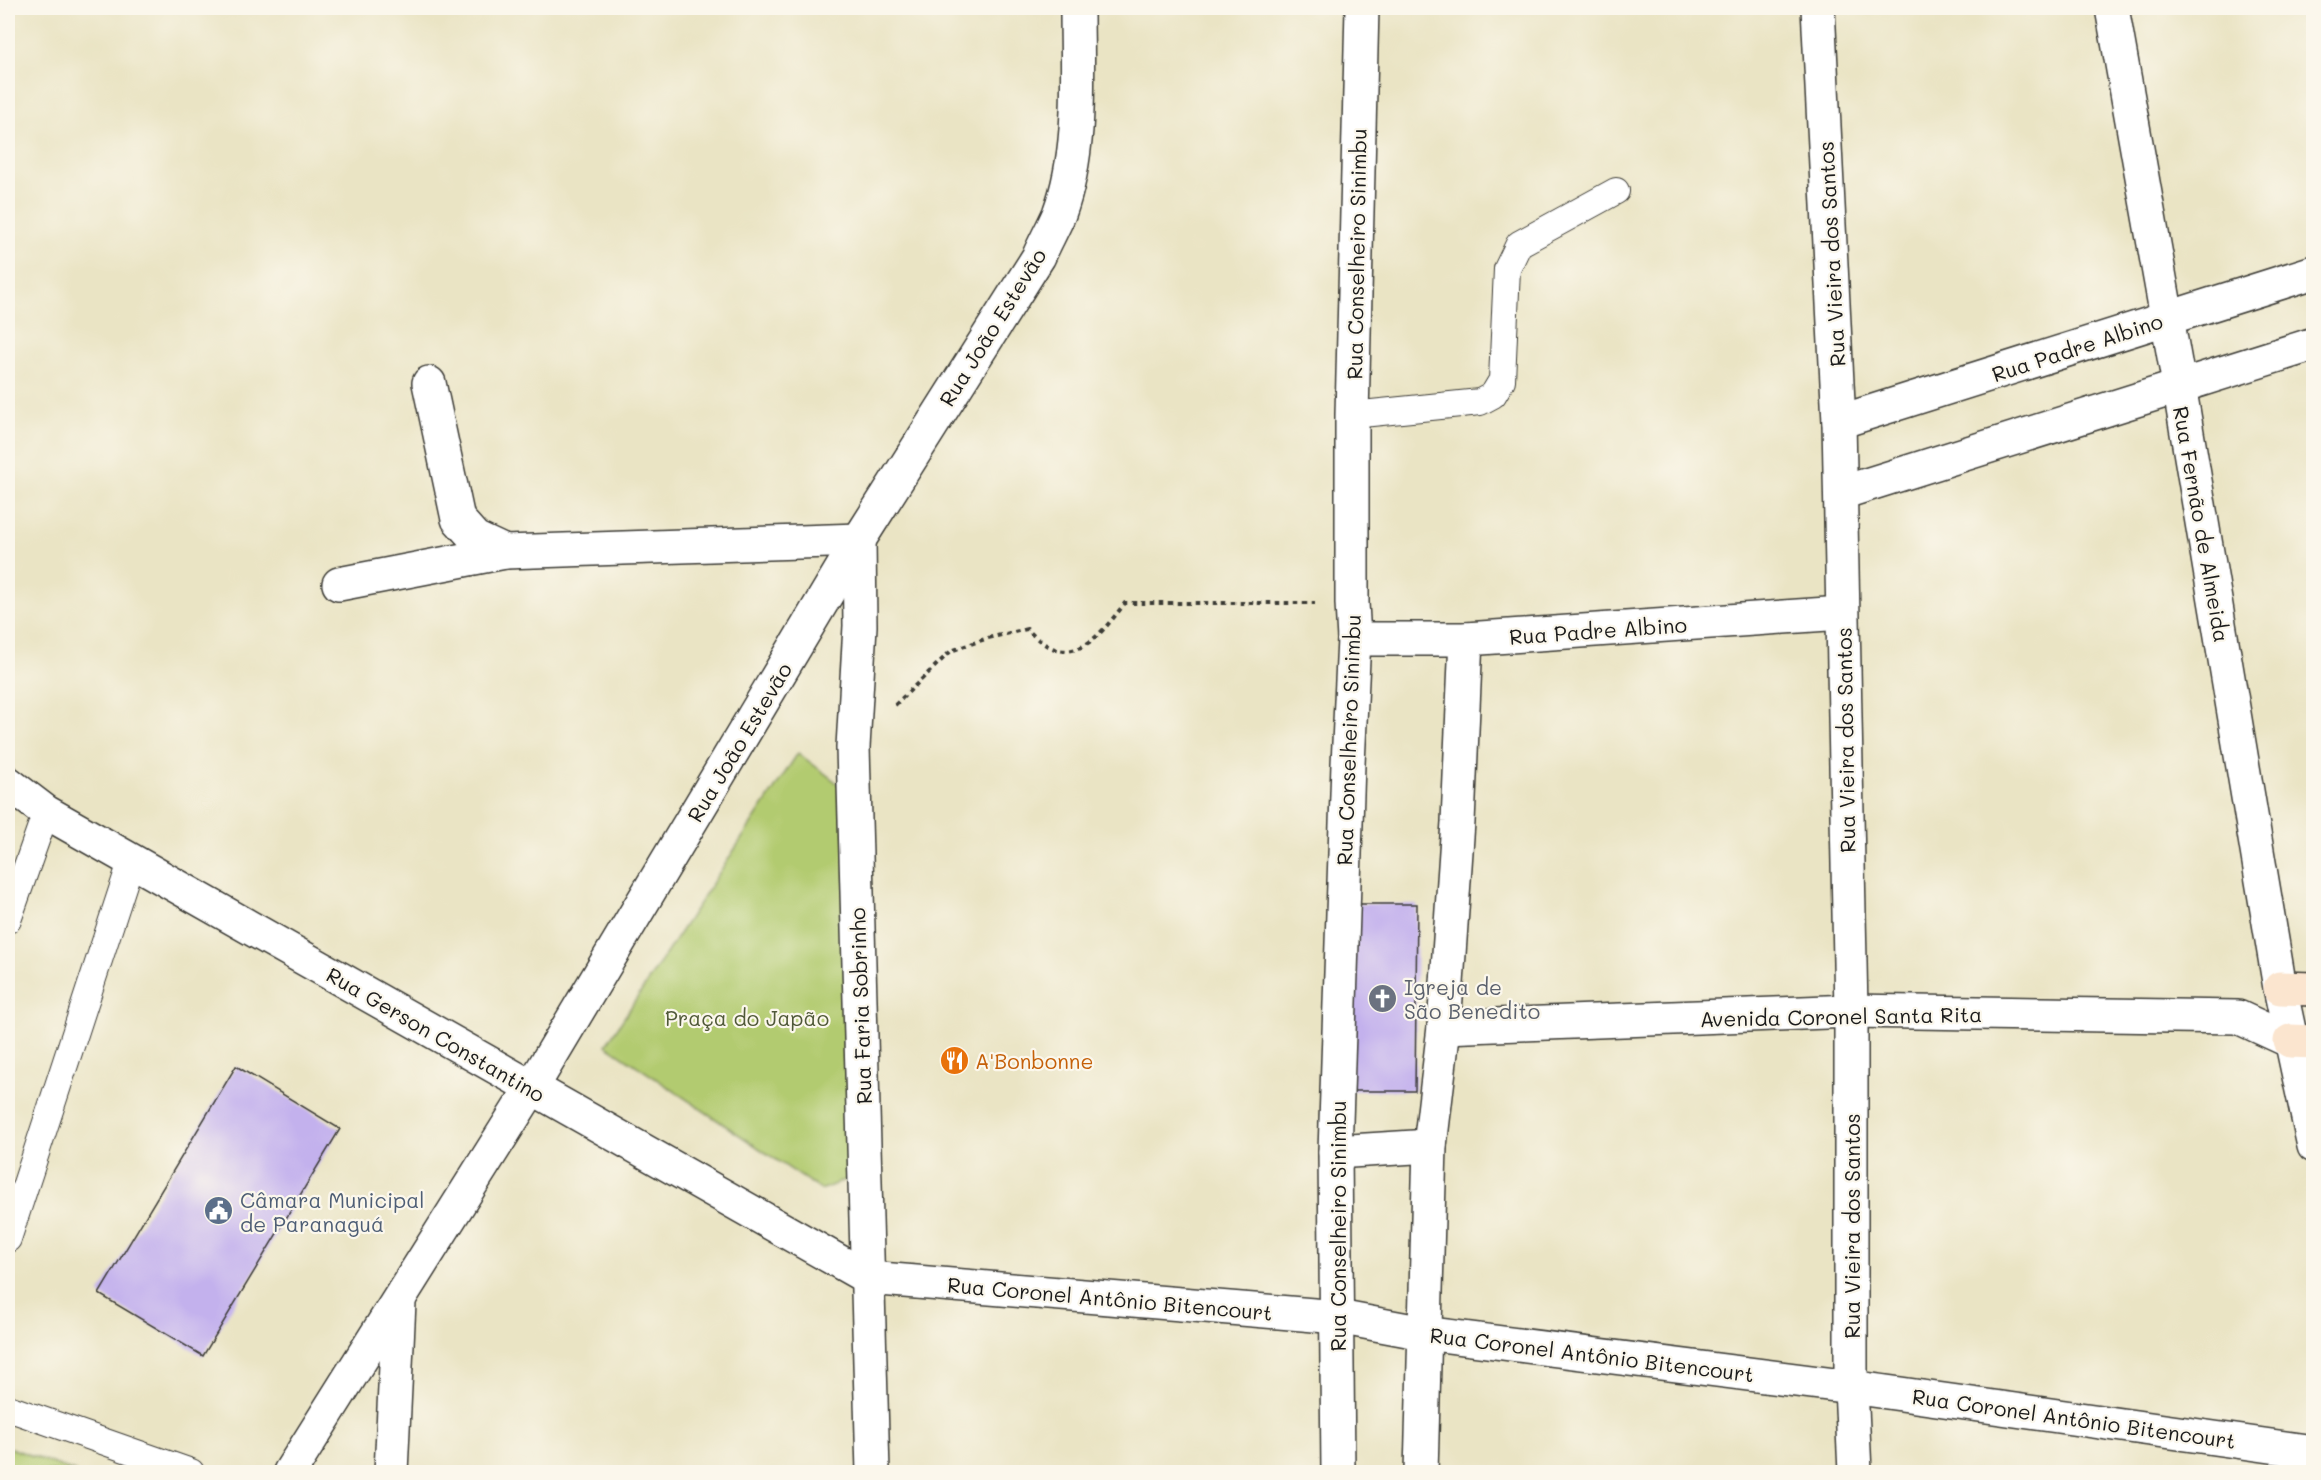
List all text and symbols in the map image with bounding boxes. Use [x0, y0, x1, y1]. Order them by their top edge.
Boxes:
street label: Rua Conselheiro Sinimbu [1340, 128, 1372, 380]
street label: Rua Vieira dos Santos [1812, 141, 1850, 367]
street label: Rua João Estevão [933, 243, 1051, 411]
street label: Rua Padre Albino [1988, 307, 2166, 387]
street label: Rua Fernão de Almeida [2168, 404, 2236, 644]
street label: Rua Padre Albino [1508, 610, 1688, 650]
street label: Rua Conselheiro Sinimbu [1330, 614, 1366, 866]
street label: Rua Vieira dos Santos [1830, 627, 1860, 853]
street label: Rua João Estevão [681, 657, 797, 827]
street label: Rua Faria Sobrinho [843, 907, 877, 1105]
street label: Rua Gerson Constantino [322, 960, 550, 1108]
place label: Igreja de São Benedito [1404, 973, 1540, 1024]
church icon: Igreja de São Benedito [1367, 982, 1399, 1014]
street label: Avenida Coronel Santa Rita [1699, 1000, 1983, 1032]
park label: Praça do Japão [665, 1004, 829, 1031]
restaurant icon: A'Bonbonne [938, 1044, 970, 1076]
place label: A'Bonbonne [975, 1047, 1093, 1074]
street label: Rua Conselheiro Sinimbu [1324, 1100, 1351, 1352]
street label: Rua Vieira dos Santos [1838, 1113, 1865, 1339]
place label: Câmara Municipal de Paranaguá [240, 1186, 425, 1237]
public building icon: Câmara Municipal de Paranaguá [203, 1195, 235, 1227]
street label: Rua Coronel Antônio Bitencourt [946, 1270, 1274, 1326]
street label: Rua Coronel Antônio Bitencourt [1428, 1321, 1756, 1387]
street label: Rua Coronel Antônio Bitencourt [1911, 1382, 2237, 1454]

